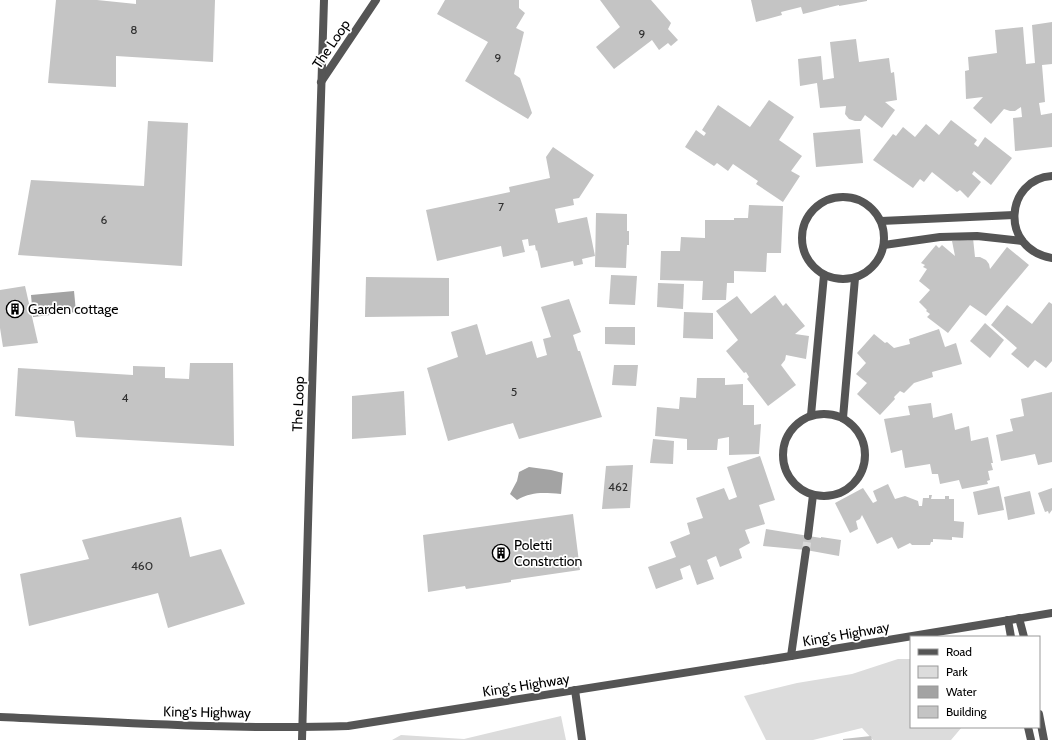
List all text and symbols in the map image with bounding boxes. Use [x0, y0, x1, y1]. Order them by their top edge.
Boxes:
street label: The Loop [308, 16, 354, 72]
house number: 8 [130, 22, 138, 37]
house number: 9 [639, 26, 646, 41]
house number: 9 [495, 50, 502, 65]
house number: 7 [498, 199, 504, 214]
house number: 6 [101, 212, 108, 227]
building icon: Garden cottage [5, 299, 25, 319]
place label: Garden cottage [28, 300, 118, 318]
street label: The Loop [288, 376, 308, 432]
house number: 5 [511, 384, 517, 399]
house number: 4 [122, 390, 129, 405]
house number: 462 [608, 479, 628, 494]
place label: Poletti Constrction [514, 536, 582, 570]
building icon: Poletti Constrction [491, 543, 511, 563]
house number: 460 [131, 558, 153, 573]
street label: King's Highway [801, 617, 891, 651]
legend [910, 636, 1040, 728]
text: Road [946, 644, 972, 659]
text: Park [946, 664, 968, 679]
street label: King's Highway [481, 669, 571, 701]
text: Water [946, 684, 977, 699]
street label: King's Highway [163, 702, 251, 722]
text: Building [946, 704, 988, 719]

